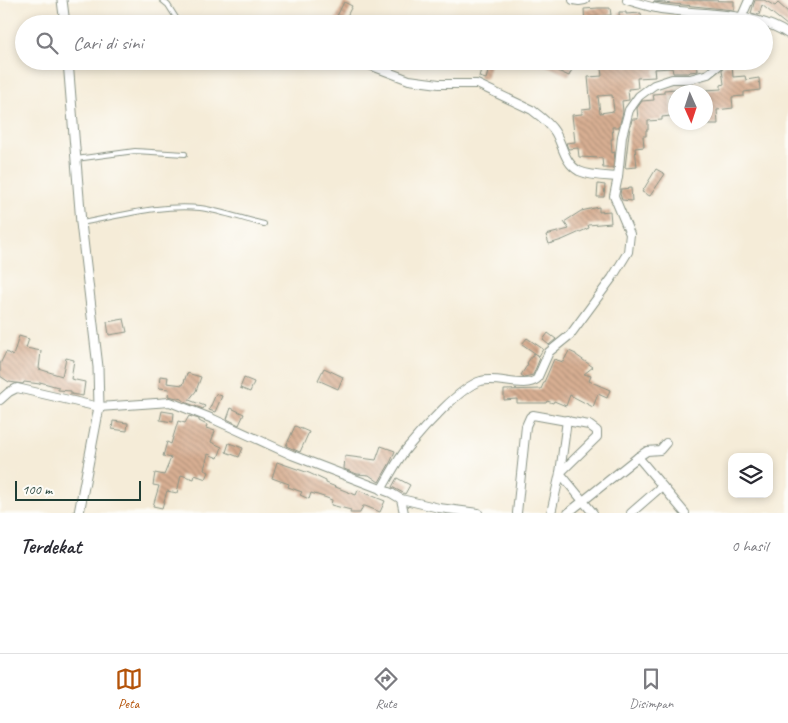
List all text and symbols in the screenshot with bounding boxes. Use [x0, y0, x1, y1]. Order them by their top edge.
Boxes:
search box [15, 15, 773, 70]
icon: search [33, 29, 61, 57]
text: Cari di sini [73, 31, 143, 55]
north arrow [668, 85, 713, 130]
map controls [728, 453, 773, 498]
button: layers [728, 453, 773, 498]
scale bar [15, 478, 141, 501]
text: 100 m [22, 481, 52, 498]
text: Terdekat [20, 533, 81, 559]
text: 0 hasil [731, 536, 768, 556]
tab: Peta [115, 665, 143, 712]
tab: Rute [372, 665, 400, 712]
tab: Disimpan [629, 665, 673, 712]

